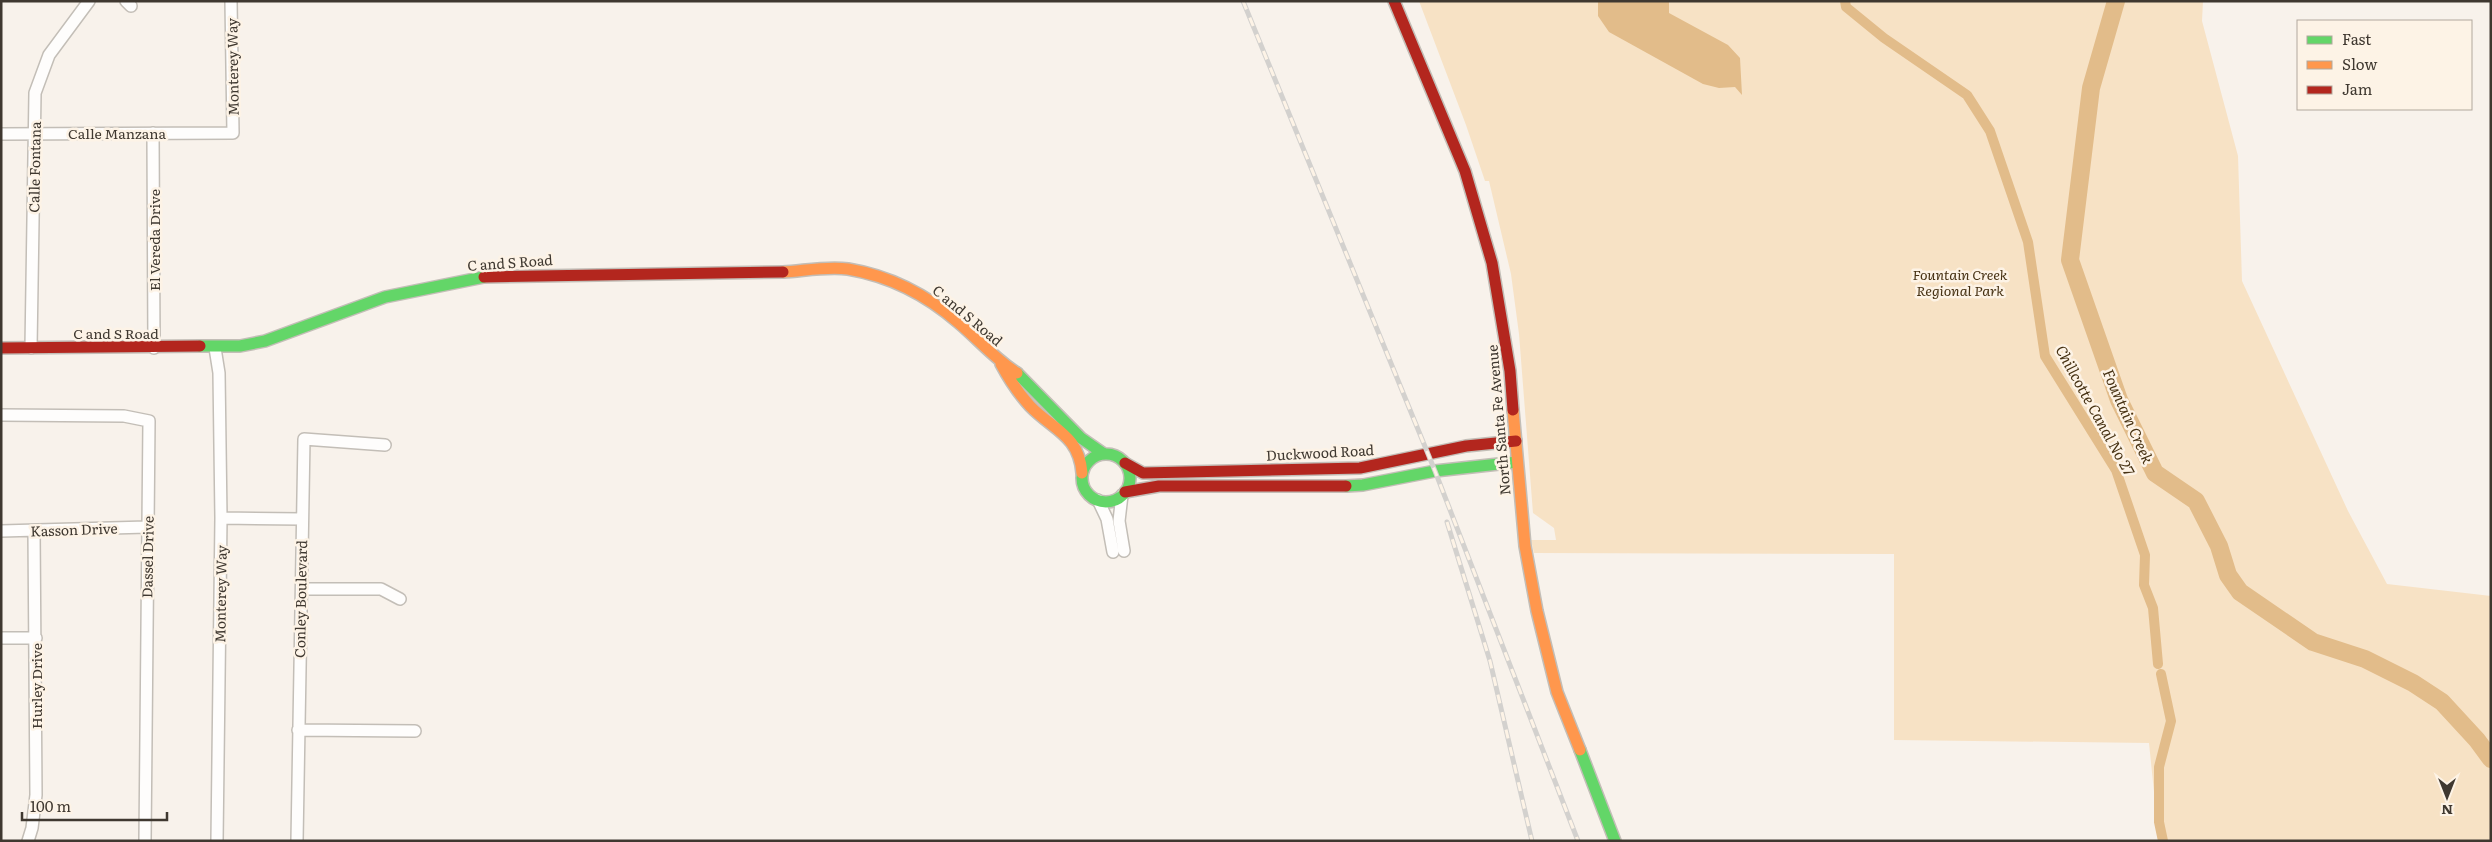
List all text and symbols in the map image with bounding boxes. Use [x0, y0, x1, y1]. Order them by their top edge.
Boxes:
street label: Monterey Way [221, 17, 243, 116]
legend [2297, 20, 2472, 110]
text: Fast [2342, 27, 2371, 50]
text: Slow [2342, 52, 2377, 75]
text: Jam [2342, 77, 2373, 100]
street label: Calle Fontana [23, 121, 45, 213]
street label: Calle Manzana [68, 123, 166, 143]
street label: El Vereda Drive [144, 189, 164, 291]
street label: C and S Road [467, 249, 554, 275]
park label: Fountain Creek Regional Park [1913, 264, 2008, 300]
street label: C and S Road [929, 280, 1008, 350]
street label: C and S Road [73, 323, 159, 343]
water label: Chillcotte Canal No 27 [2051, 341, 2142, 480]
street label: North Santa Fe Avenue [1481, 344, 1515, 496]
water label: Fountain Creek [2098, 365, 2161, 468]
street label: Duckwood Road [1265, 439, 1375, 465]
street label: Dassel Drive [136, 516, 158, 598]
street label: Kasson Drive [30, 517, 118, 541]
street label: Conley Boulevard [289, 539, 311, 658]
street label: Monterey Way [209, 544, 231, 643]
street label: Hurley Drive [26, 643, 46, 729]
north arrow [2422, 772, 2472, 822]
scale bar [22, 790, 168, 822]
text: 100 m [30, 794, 71, 817]
text: N [2441, 801, 2453, 821]

